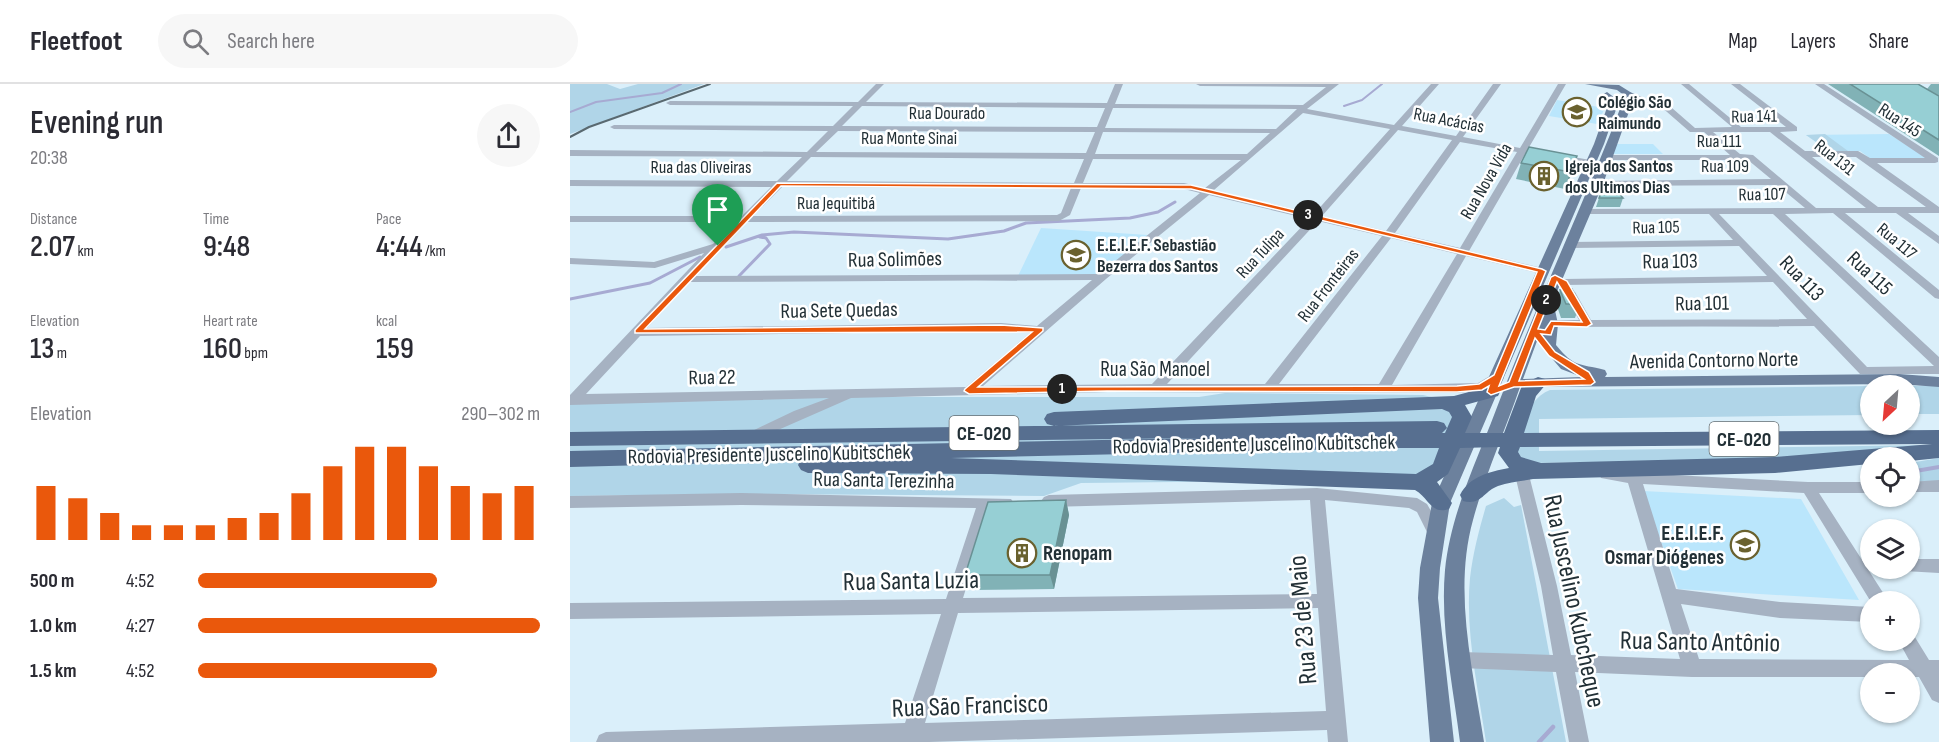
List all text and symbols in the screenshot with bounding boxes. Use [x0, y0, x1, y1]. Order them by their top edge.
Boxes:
search box [158, 14, 578, 68]
text: Fleetfoot [30, 25, 122, 58]
icon: search [179, 25, 212, 58]
text: Search here [227, 28, 315, 55]
text: Map [1728, 29, 1757, 54]
text: Layers [1790, 29, 1836, 54]
text: Share [1869, 29, 1909, 54]
place label: Colégio São Raimundo [1598, 92, 1672, 134]
school or university icon: Colégio São Raimundo [1561, 96, 1593, 128]
street label: Rua 145 [1874, 99, 1925, 142]
text: Evening run [30, 103, 164, 143]
street label: Rua Dourado [909, 103, 985, 124]
street label: Rua Acácias [1412, 103, 1486, 138]
button: share [477, 104, 540, 167]
street label: Rua 141 [1731, 106, 1778, 127]
street label: Rua Monte Sinai [861, 128, 957, 149]
street label: Rua 111 [1697, 131, 1742, 152]
street label: Rua 131 [1810, 135, 1860, 180]
street label: Rua Nova Vida [1456, 139, 1517, 223]
text: 20:38 [30, 146, 68, 170]
place label: Igreja dos Santos dos Ultimos Dias [1565, 156, 1673, 198]
street label: Rua 109 [1701, 156, 1749, 177]
street label: Rua das Oliveiras [650, 157, 752, 178]
building icon: Igreja dos Santos dos Ultimos Dias [1528, 160, 1560, 192]
pin [692, 184, 743, 246]
street label: Rua 107 [1738, 184, 1787, 205]
icon: arrive [701, 193, 734, 226]
street label: Rua Jequitibá [797, 193, 875, 214]
pin: 3 [1293, 200, 1323, 230]
text: 3 [1304, 205, 1312, 224]
text: Distance [30, 210, 77, 229]
text: Time [203, 210, 229, 229]
text: Pace [376, 210, 401, 229]
street label: Rua 105 [1632, 217, 1680, 238]
street label: Rua 117 [1873, 219, 1921, 265]
street label: Rua Tulipa [1232, 224, 1289, 283]
text: 2.07 [30, 229, 75, 265]
text: 9:48 [203, 229, 250, 265]
text: 4:44 [376, 229, 423, 265]
place label: E.E.I.E.F. Sebastião Bezerra dos Santos [1097, 235, 1218, 277]
school or university icon: E.E.I.E.F. Sebastião Bezerra dos Santos [1060, 239, 1092, 271]
text: km [75, 242, 94, 261]
text: /km [423, 242, 446, 261]
street label: Rua Fronteiras [1293, 245, 1363, 326]
street label: Rua Solimões [848, 246, 942, 273]
street label: Rua 115 [1842, 246, 1898, 301]
street label: Rua 103 [1642, 249, 1698, 274]
street label: Rua 113 [1774, 250, 1829, 306]
pin: 2 [1531, 285, 1561, 315]
text: 2 [1542, 290, 1550, 309]
street label: Rua 101 [1675, 291, 1730, 316]
street label: Rua Sete Quedas [780, 297, 898, 324]
text: Elevation [30, 312, 79, 331]
text: Heart rate [203, 312, 258, 331]
text: kcal [376, 312, 397, 331]
text: 13 [30, 331, 54, 367]
text: 160 [203, 331, 242, 367]
text: 159 [376, 331, 414, 367]
text: m [54, 344, 67, 363]
text: bpm [242, 344, 268, 363]
street label: Avenida Contorno Norte [1629, 347, 1798, 374]
street label: Rua São Manoel [1100, 357, 1210, 382]
street label: Rua 22 [688, 365, 736, 390]
pin: 1 [1047, 374, 1077, 404]
north arrow [1860, 375, 1920, 435]
map controls [1860, 375, 1920, 723]
text: 1 [1059, 379, 1065, 398]
text: Elevation [30, 402, 92, 426]
text: 290–302 m [461, 402, 540, 426]
road number: CE-020 [950, 416, 1018, 450]
road number: CE-020 [1710, 422, 1778, 456]
street label: Rodovia Presidente Juscelino Kubitschek [1112, 430, 1396, 459]
street label: Rodovia Presidente Juscelino Kubitschek [627, 440, 911, 469]
button: locate [1860, 447, 1920, 507]
street label: Rua Santa Terezinha [813, 467, 955, 494]
street label: Rua Juscelino Kubcheque [1536, 492, 1611, 711]
button: layers [1860, 519, 1920, 579]
place label: E.E.I.E.F. Osmar Diógenes [1604, 521, 1724, 570]
school or university icon: E.E.I.E.F. Osmar Diógenes [1729, 529, 1761, 561]
building icon: Renopam [1006, 537, 1038, 569]
place label: Renopam [1043, 541, 1112, 566]
street label: Rua 23 de Maio [1282, 554, 1325, 686]
street label: Rua Santa Luzia [843, 565, 979, 598]
text: 500 m [30, 569, 74, 593]
text: 4:52 [126, 569, 154, 593]
button: + [1860, 591, 1920, 651]
text: 1.0 km [30, 614, 77, 638]
text: 4:27 [126, 614, 154, 638]
street label: Rua Santo Antônio [1620, 626, 1780, 659]
text: 1.5 km [30, 659, 76, 683]
text: 4:52 [126, 659, 154, 683]
button: − [1860, 663, 1920, 723]
street label: Rua São Francisco [891, 688, 1049, 725]

